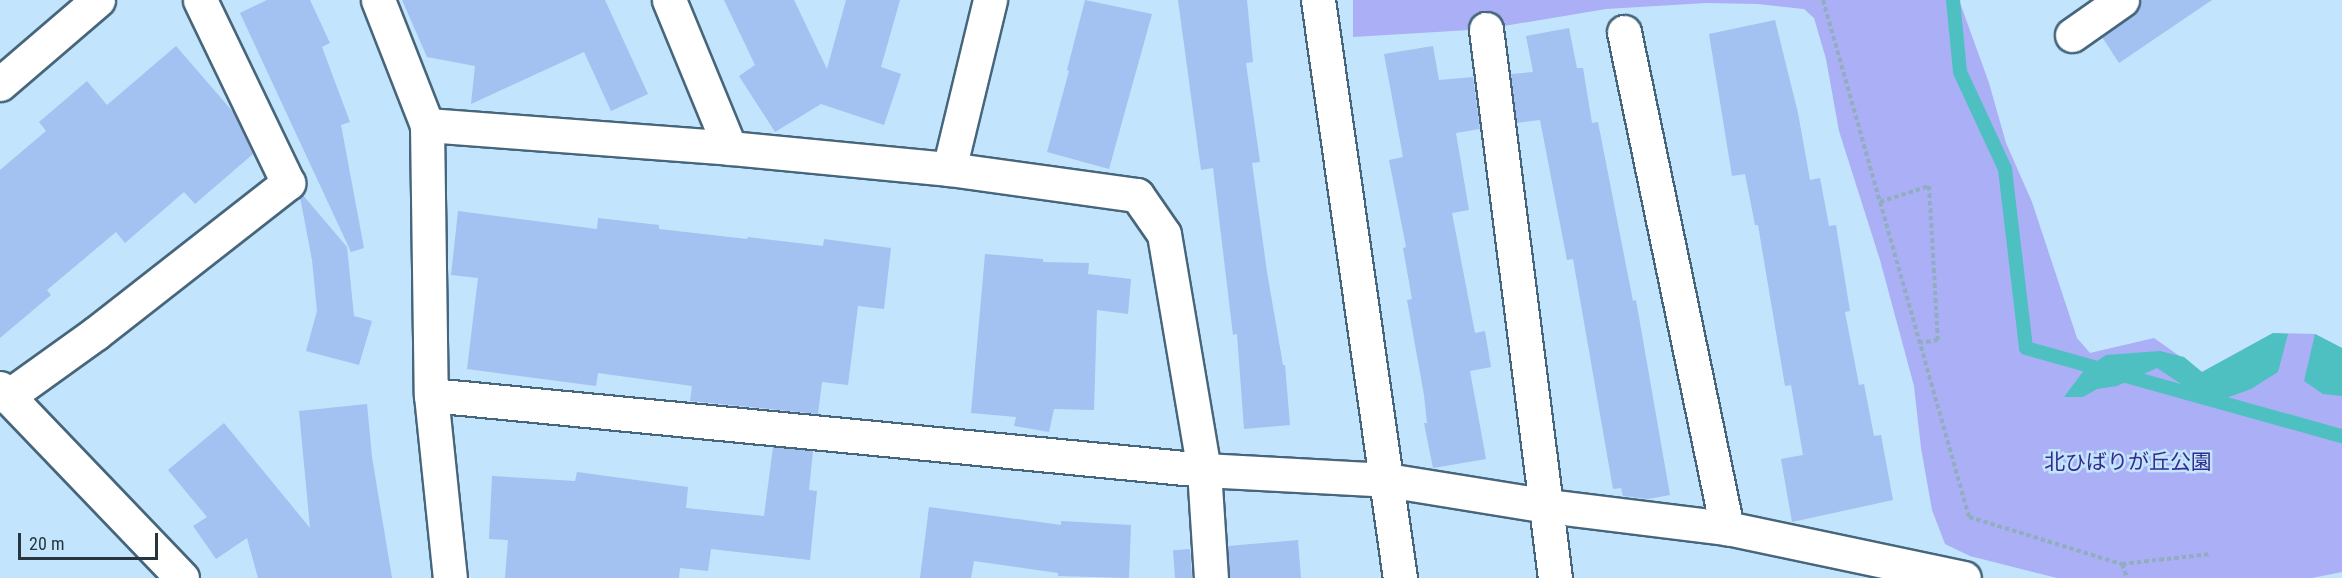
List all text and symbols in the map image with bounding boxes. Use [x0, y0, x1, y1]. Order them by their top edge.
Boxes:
park label: 北ひばりが丘公園 [2044, 449, 2212, 475]
scale bar [21, 521, 160, 559]
text: 20 m [29, 533, 64, 554]

